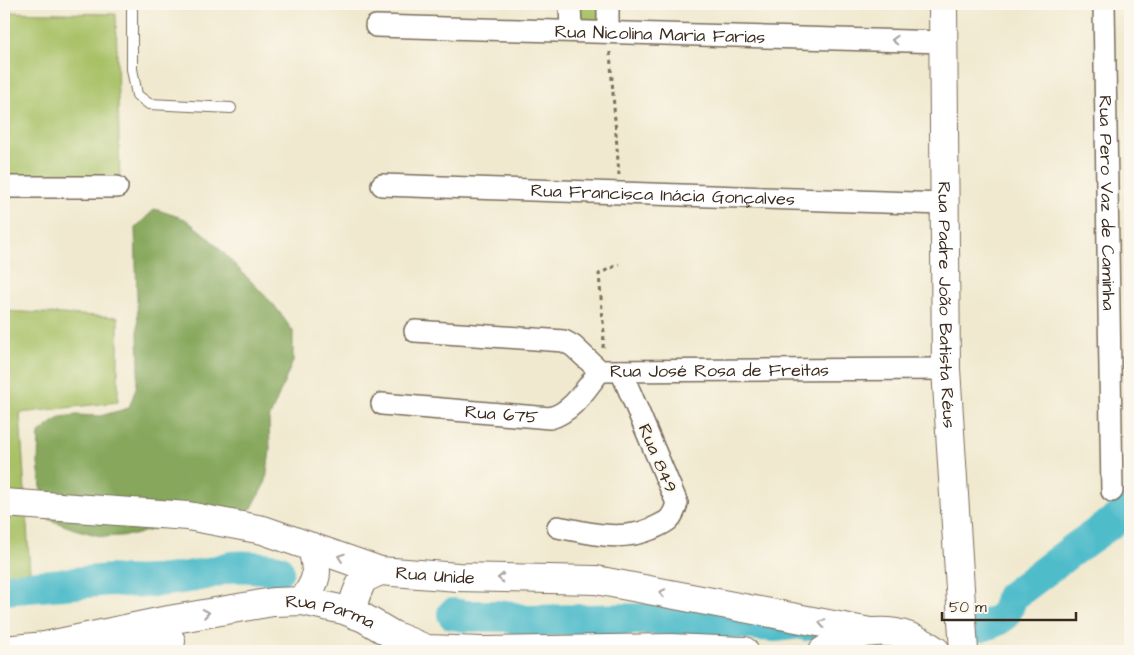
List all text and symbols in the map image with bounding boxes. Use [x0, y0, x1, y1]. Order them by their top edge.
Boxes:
street label: Rua Nicolina Maria Farias [554, 19, 765, 50]
one-way arrow [891, 35, 899, 46]
street label: Rua Pero Vaz de Caminha [1093, 95, 1121, 311]
street label: Rua Francisca Inácia Gonçalves [530, 178, 795, 212]
street label: Rua Padre João Batista Réus [931, 181, 962, 429]
street label: Rua José Rosa de Freitas [610, 358, 829, 384]
street label: Rua 675 [464, 399, 539, 430]
street label: Rua 849 [632, 420, 683, 496]
one-way arrow [337, 553, 346, 563]
street label: Rua Unide [395, 560, 475, 590]
one-way arrow [497, 573, 504, 583]
one-way arrow [658, 588, 667, 598]
street label: Rua Parma [285, 589, 380, 635]
scale bar [942, 590, 1075, 622]
text: 50 m [949, 597, 987, 618]
one-way arrow [202, 609, 211, 619]
one-way arrow [818, 618, 826, 628]

